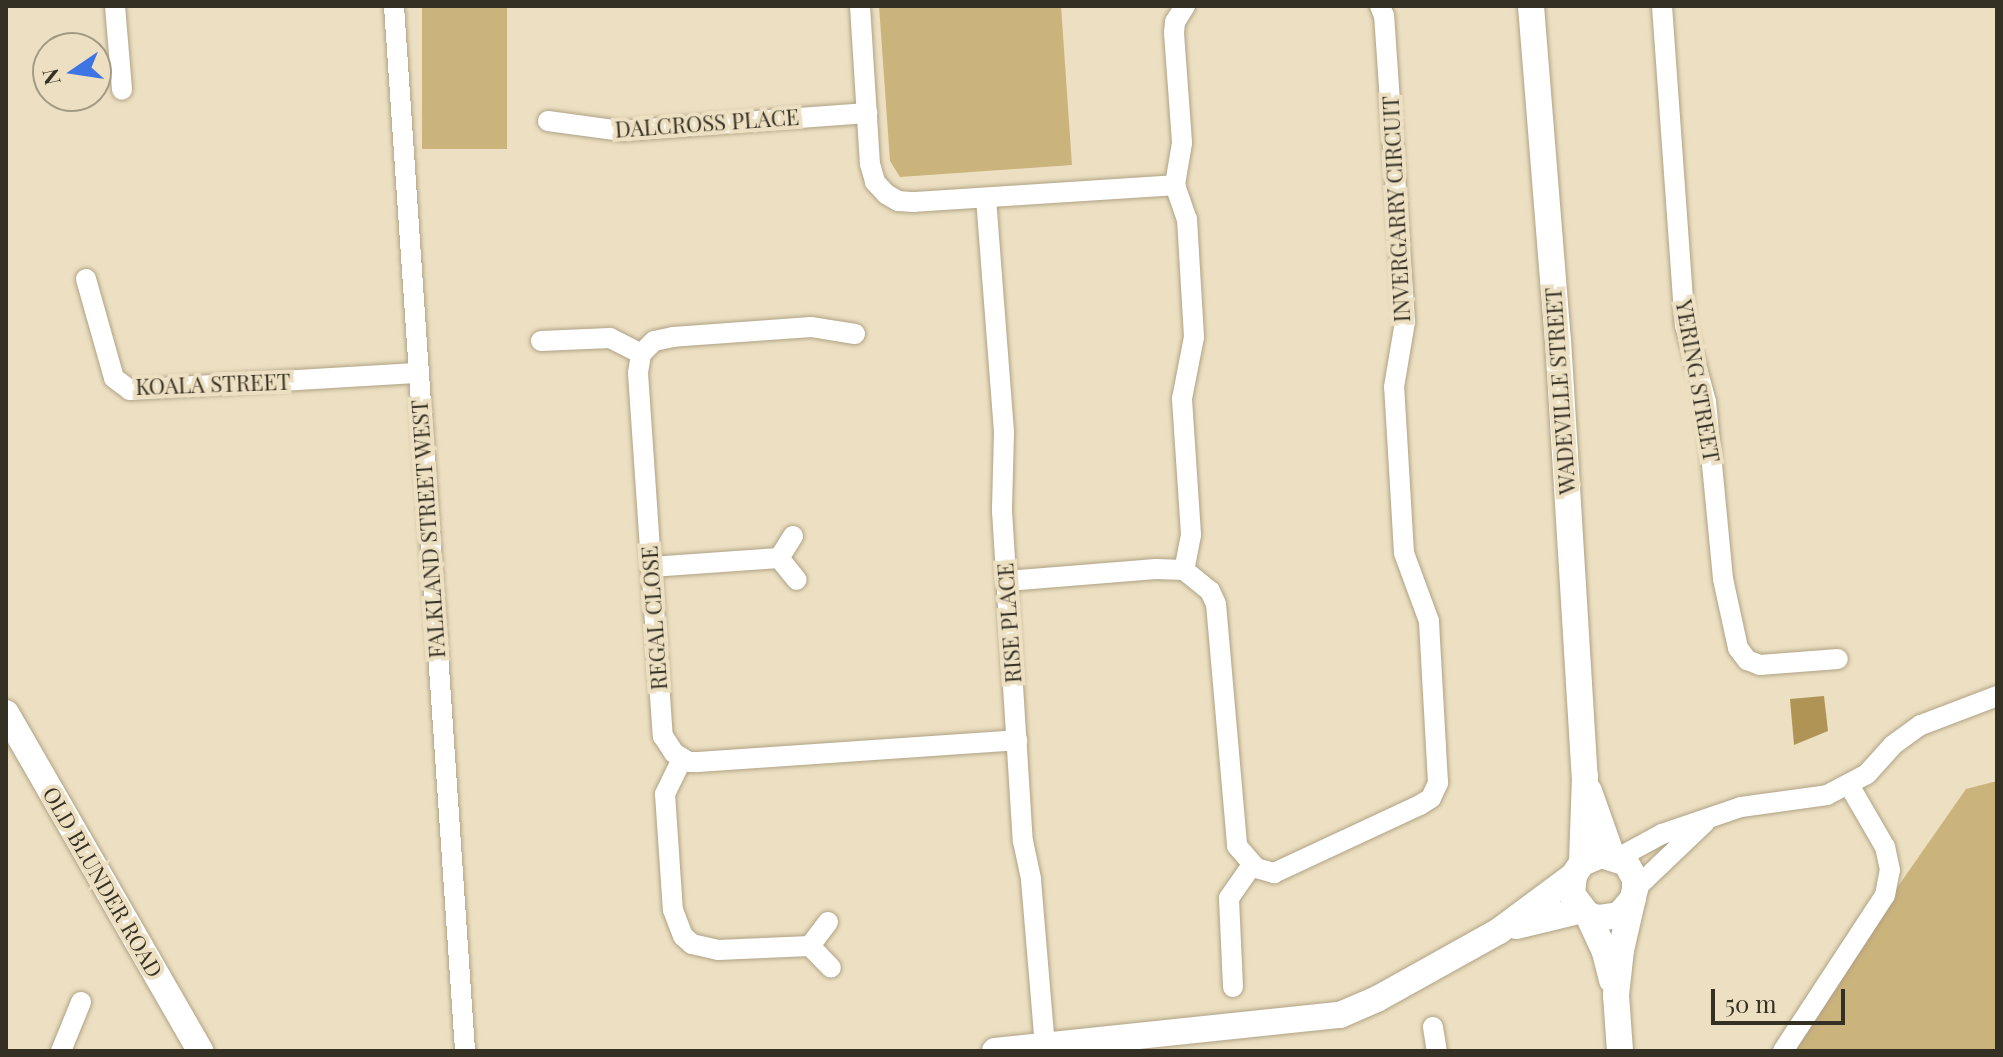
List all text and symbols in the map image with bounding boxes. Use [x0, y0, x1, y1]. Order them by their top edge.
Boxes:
north arrow [32, 32, 112, 112]
text: N [34, 66, 67, 88]
street label: INVERGARRY CIRCUIT [1377, 95, 1415, 323]
street label: DALCROSS PLACE [614, 103, 800, 143]
street label: WADEVILLE STREET [1540, 287, 1580, 495]
street label: YERING STREET [1671, 298, 1725, 464]
street label: KOALA STREET [135, 368, 291, 400]
street label: FALKLAND STREET WEST [406, 398, 450, 660]
street label: REGAL CLOSE [636, 545, 672, 691]
street label: RISE PLACE [992, 562, 1026, 684]
street label: OLD BLUNDER ROAD [38, 782, 168, 982]
scale bar [1715, 973, 1849, 1023]
text: 50 m [1725, 987, 1777, 1019]

